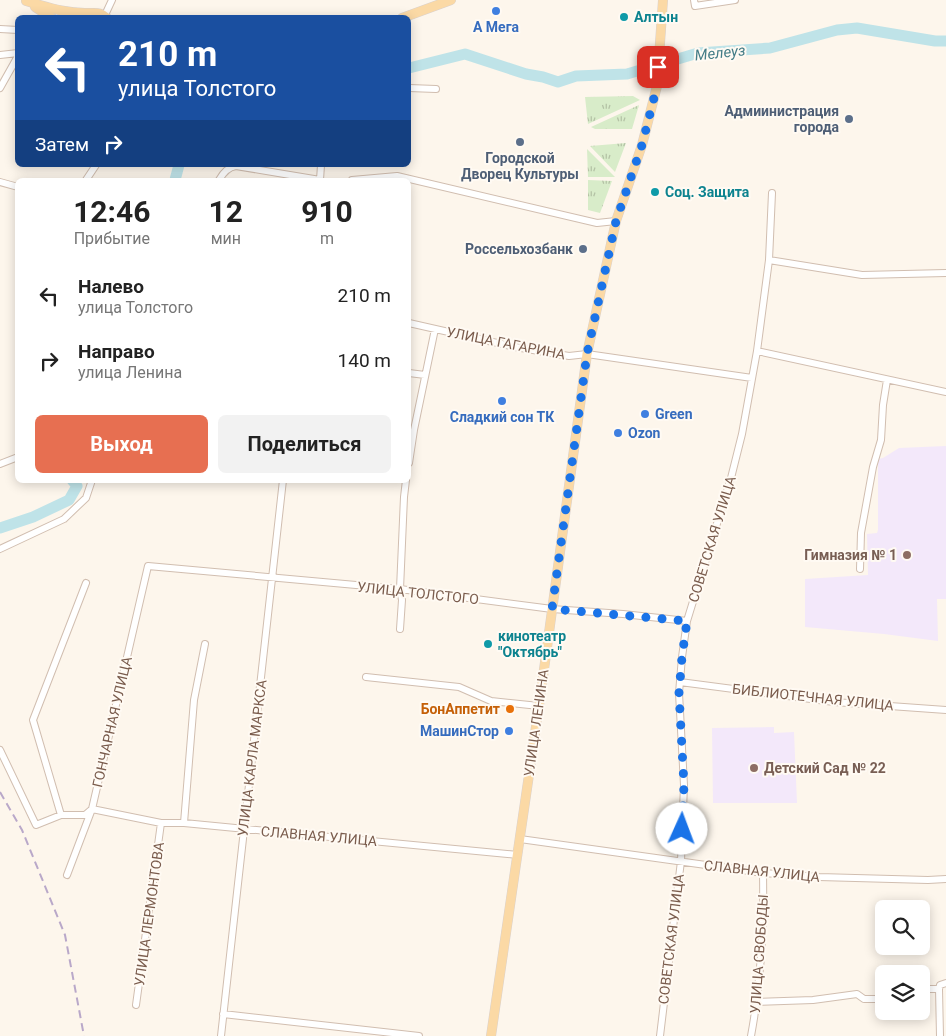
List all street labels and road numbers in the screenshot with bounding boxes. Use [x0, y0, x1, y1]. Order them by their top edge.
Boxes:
street label: УЛИЦА ГАГАРИНА [445, 324, 567, 362]
street label: СОВЕТСКАЯ УЛИЦА [685, 474, 739, 604]
street label: УЛИЦА ТОЛСТОГО [356, 579, 480, 607]
street label: ГОНЧАРНАЯ УЛИЦА [89, 655, 135, 789]
street label: УЛИЦА ЛЕНИНА [521, 668, 551, 778]
street label: УЛИЦА КАРЛА МАРКСА [234, 679, 270, 837]
street label: БИБЛИОТЕЧНАЯ УЛИЦА [731, 681, 895, 713]
street label: СЛАВНАЯ УЛИЦА [260, 823, 378, 849]
street label: УЛИЦА ЛЕРМОНТОВА [131, 841, 167, 987]
street label: СЛАВНАЯ УЛИЦА [703, 857, 821, 885]
street label: СОВЕТСКАЯ УЛИЦА [655, 873, 687, 1005]
street label: УЛИЦА СВОБОДЫ [747, 894, 771, 1014]

